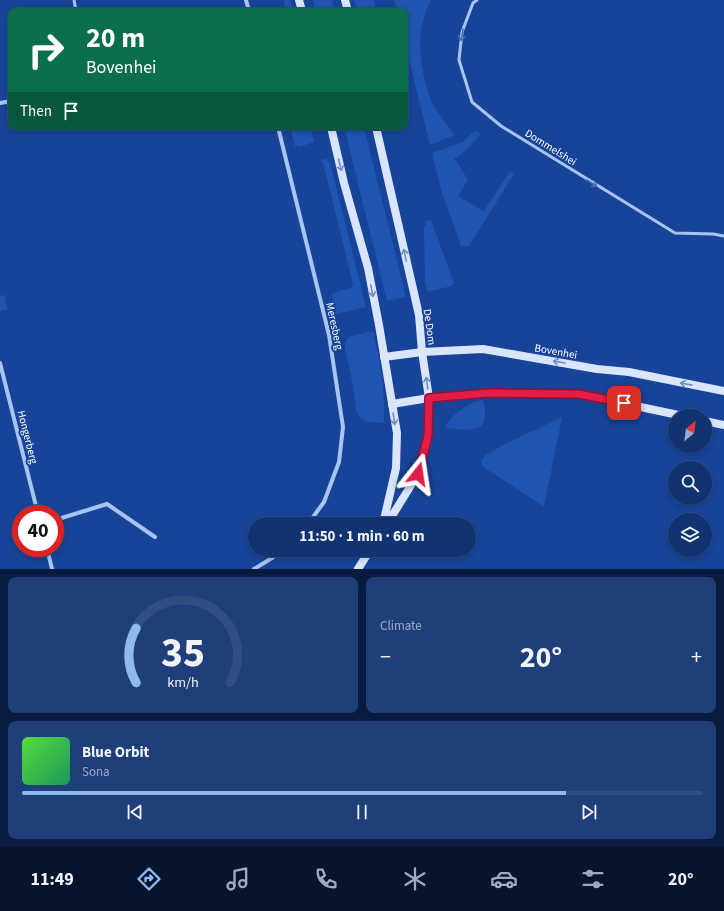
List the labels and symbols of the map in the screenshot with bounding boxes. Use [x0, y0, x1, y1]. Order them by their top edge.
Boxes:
one-way arrow [458, 28, 466, 41]
street label: Dommelshei [522, 126, 579, 169]
one-way arrow [337, 158, 344, 171]
one-way arrow [586, 179, 598, 187]
one-way arrow [400, 249, 408, 262]
one-way arrow [368, 284, 376, 297]
street label: Meresberg [322, 301, 347, 352]
street label: De Dom [420, 308, 439, 346]
street label: Bovenhei [533, 340, 578, 363]
one-way arrow [553, 358, 566, 366]
one-way arrow [423, 377, 431, 390]
one-way arrow [680, 379, 693, 387]
pin [607, 386, 641, 420]
street label: Hongerberg [14, 409, 42, 466]
north arrow [668, 409, 712, 453]
one-way arrow [390, 412, 398, 425]
position arrow [397, 453, 439, 495]
speed limit sign: 40 [12, 505, 64, 557]

